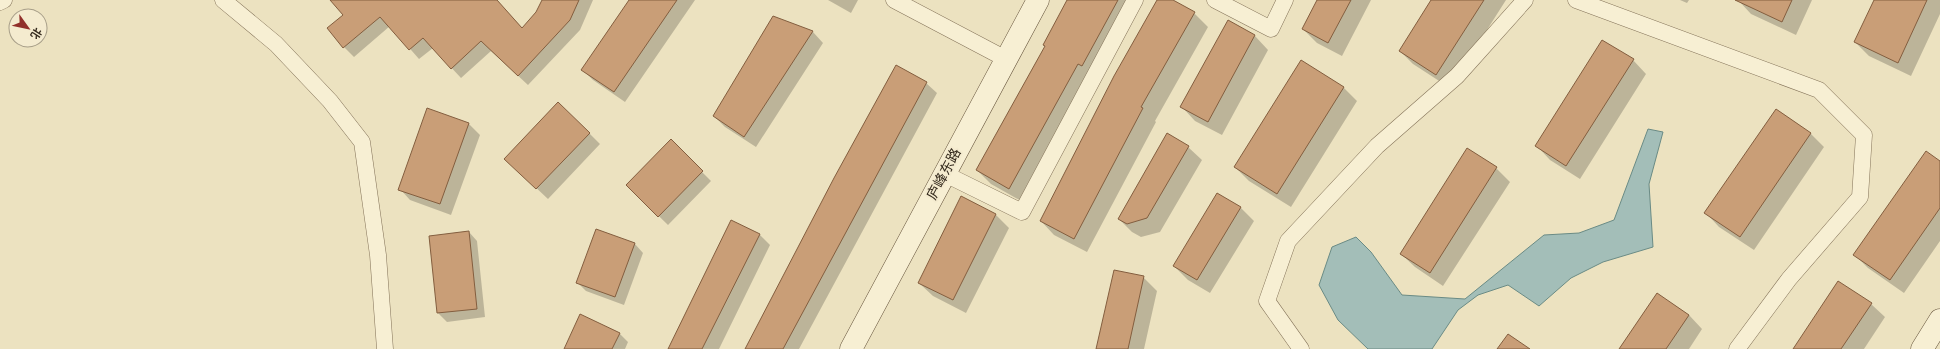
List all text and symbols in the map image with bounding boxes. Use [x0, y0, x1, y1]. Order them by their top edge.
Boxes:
north arrow [8, 8, 48, 48]
text: 北 [26, 24, 46, 42]
street label: 庐峰东路 [922, 144, 966, 204]

